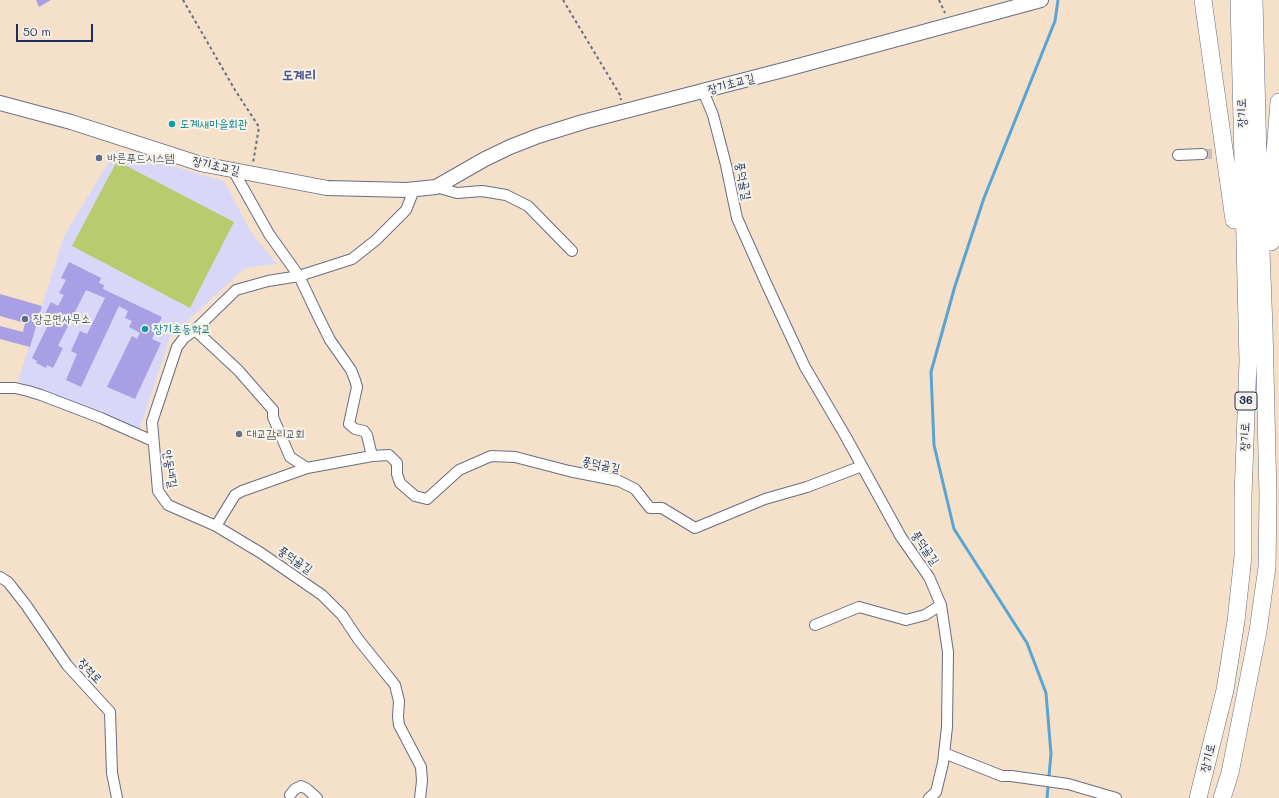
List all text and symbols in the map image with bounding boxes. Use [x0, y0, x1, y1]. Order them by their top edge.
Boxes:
scale bar [18, 16, 95, 42]
text: 50 m [23, 23, 51, 39]
district label: 도계리 [282, 68, 316, 84]
street label: 장기초교길 [706, 71, 756, 97]
street label: 장기로 [1235, 98, 1249, 128]
place label: 도계새마을회관 [180, 117, 248, 131]
marker: 도계새마을회관 [167, 119, 177, 129]
place label: 바른푸드시스템 [107, 151, 175, 165]
marker: 바른푸드시스템 [94, 153, 104, 163]
street label: 장기초교길 [191, 154, 241, 178]
street label: 풍덕골길 [732, 161, 754, 201]
place label: 장군면사무소 [33, 312, 91, 326]
marker: 장군면사무소 [20, 314, 30, 324]
place label: 장기초등학교 [153, 322, 211, 336]
marker: 장기초등학교 [140, 324, 150, 334]
road number: 36 [1235, 392, 1257, 410]
street label: 장기로 [1237, 422, 1253, 452]
place label: 대교감리교회 [247, 427, 305, 441]
marker: 대교감리교회 [234, 429, 244, 439]
street label: 안동네길 [160, 449, 180, 489]
street label: 풍덕골길 [581, 454, 621, 476]
street label: 풍덕골길 [908, 528, 942, 568]
street label: 풍덕골길 [275, 543, 315, 577]
street label: 장척로 [75, 655, 105, 687]
street label: 장기로 [1198, 742, 1218, 774]

